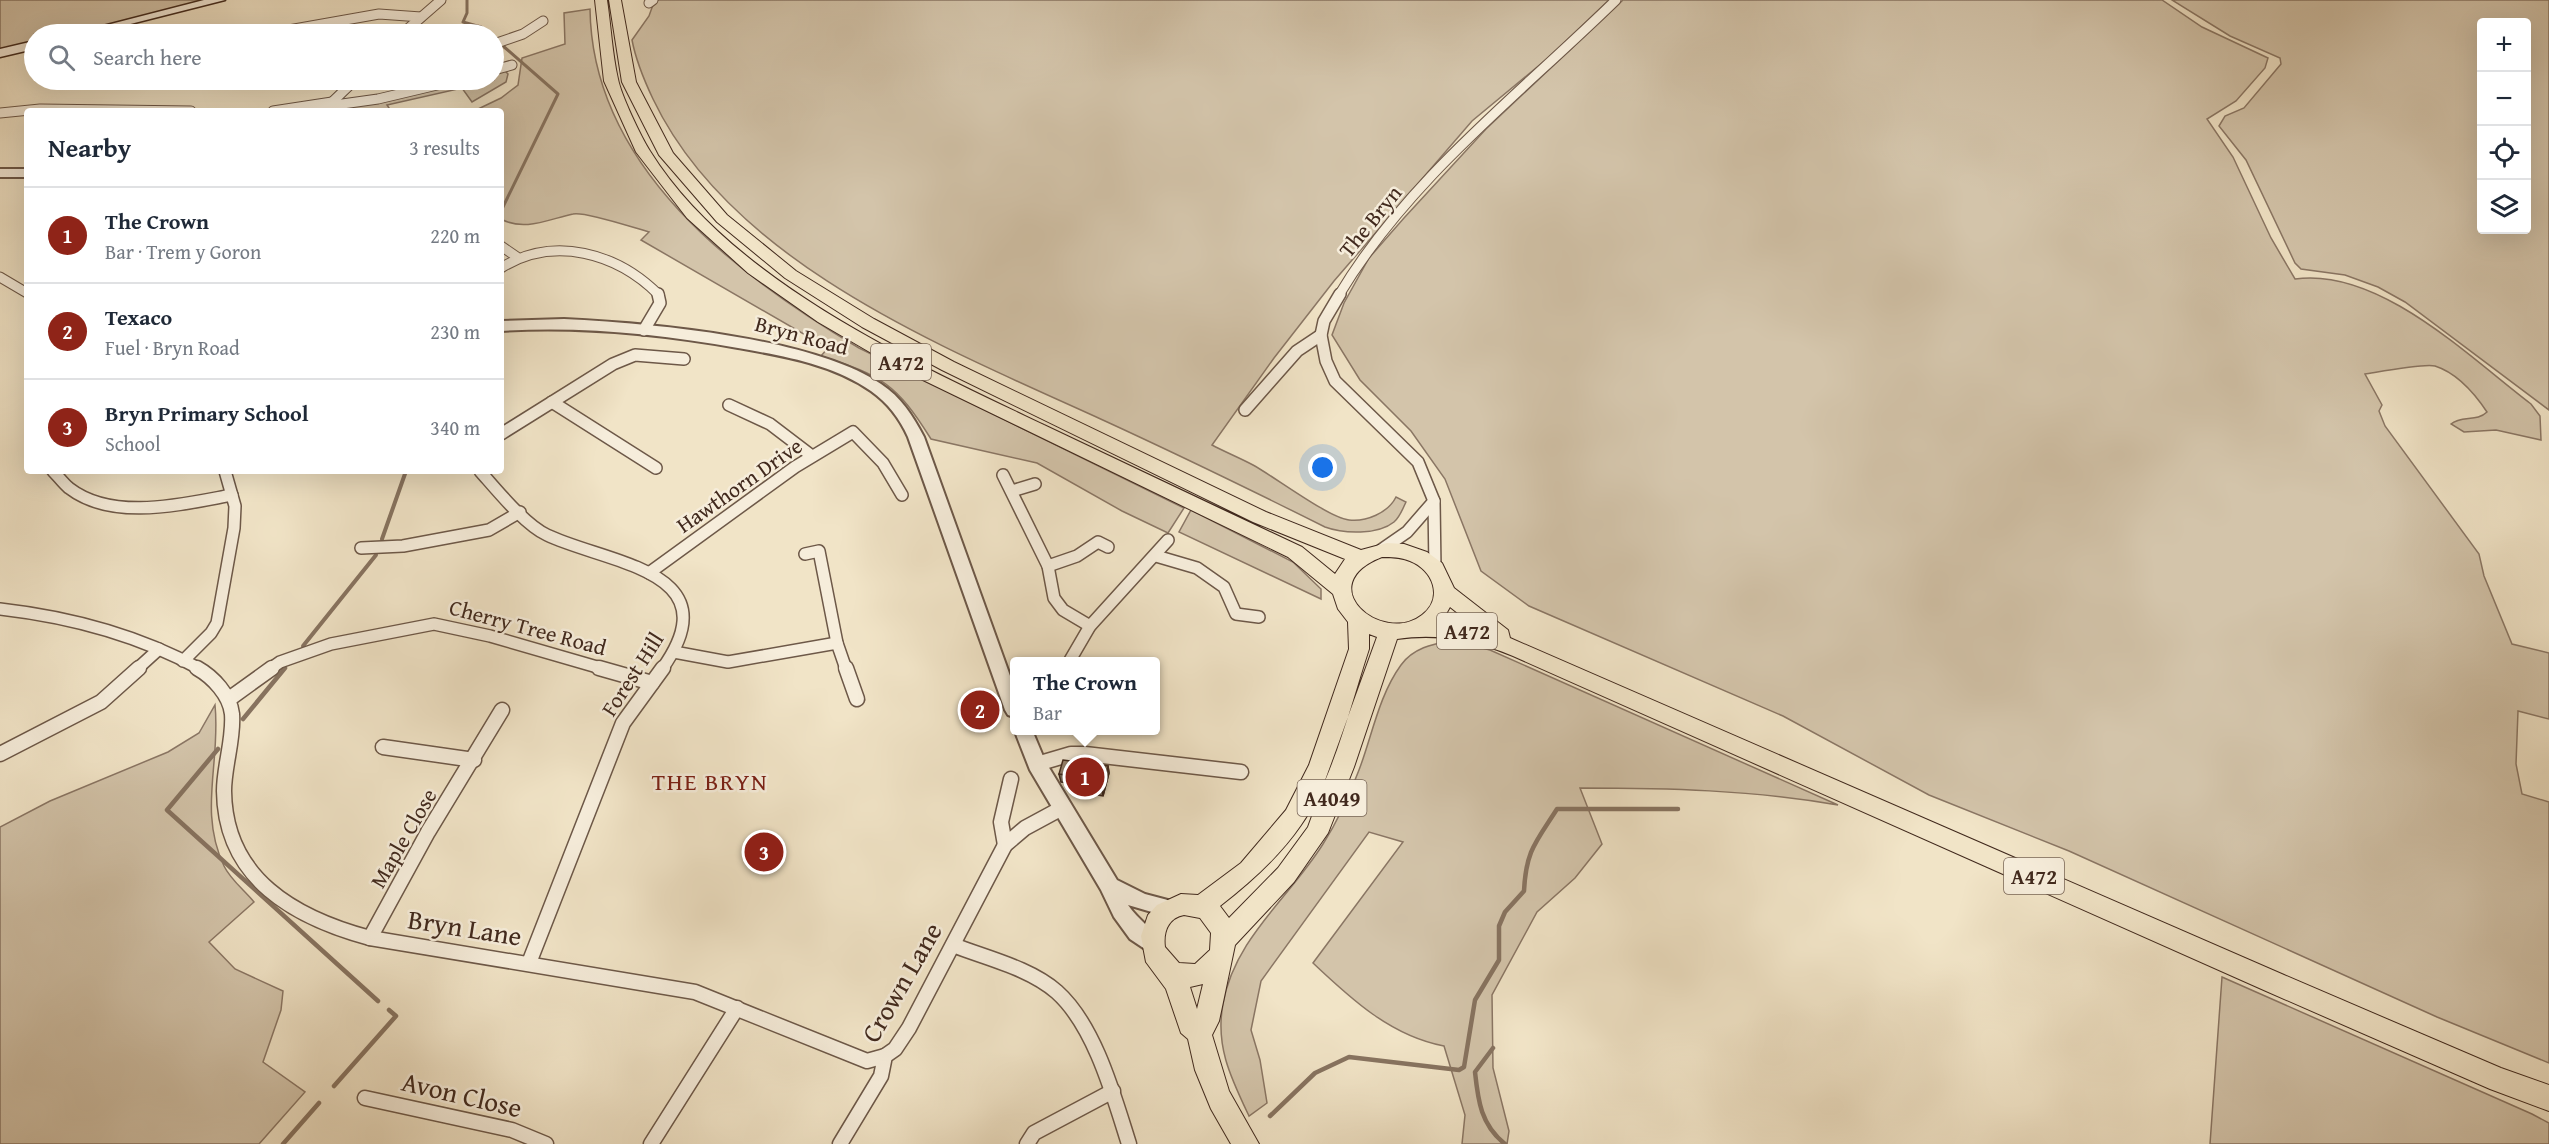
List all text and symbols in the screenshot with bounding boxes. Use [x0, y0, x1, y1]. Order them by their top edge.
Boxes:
map controls [2477, 18, 2531, 234]
button: + [2477, 18, 2531, 72]
search box [24, 24, 504, 90]
icon: search [45, 41, 78, 74]
text: Search here [93, 41, 202, 73]
button: − [2477, 72, 2531, 126]
button: locate [2477, 126, 2531, 180]
text: Nearby [48, 128, 131, 167]
text: 3 results [409, 133, 480, 162]
street label: The Bryn [1331, 178, 1409, 264]
button: layers [2477, 180, 2531, 234]
text: The Crown [105, 205, 209, 237]
text: 1 [62, 221, 73, 250]
text: 220 m [430, 221, 480, 250]
text: Bar · Trem y Goron [105, 237, 261, 266]
text: Texaco [105, 301, 172, 333]
street label: Bryn Road [752, 307, 853, 363]
text: 2 [62, 317, 73, 346]
text: 230 m [430, 317, 480, 346]
text: Fuel · Bryn Road [105, 333, 240, 362]
road number: A472 [871, 344, 931, 380]
text: Bryn Primary School [105, 397, 309, 429]
text: 3 [62, 413, 73, 442]
text: 340 m [430, 413, 480, 442]
text: School [105, 429, 161, 458]
street label: Hawthorn Drive [670, 430, 808, 540]
your location [1308, 453, 1337, 482]
street label: Cherry Tree Road [446, 591, 610, 663]
road number: A472 [1437, 613, 1497, 649]
street label: Forest Hill [593, 626, 671, 722]
popup [1010, 657, 1160, 735]
text: The Crown [1033, 666, 1137, 698]
pin: 2 [960, 688, 1000, 732]
text: Bar [1033, 698, 1062, 727]
pin: 1 [1066, 754, 1104, 800]
district label: THE BRYN [652, 764, 768, 799]
road number: A4049 [1298, 780, 1366, 816]
street label: Maple Close [362, 782, 444, 894]
pin: 3 [744, 830, 783, 874]
road number: A472 [2004, 858, 2064, 894]
street label: Bryn Lane [405, 898, 525, 956]
street label: Crown Lane [850, 914, 952, 1050]
street label: Avon Close [398, 1061, 526, 1127]

